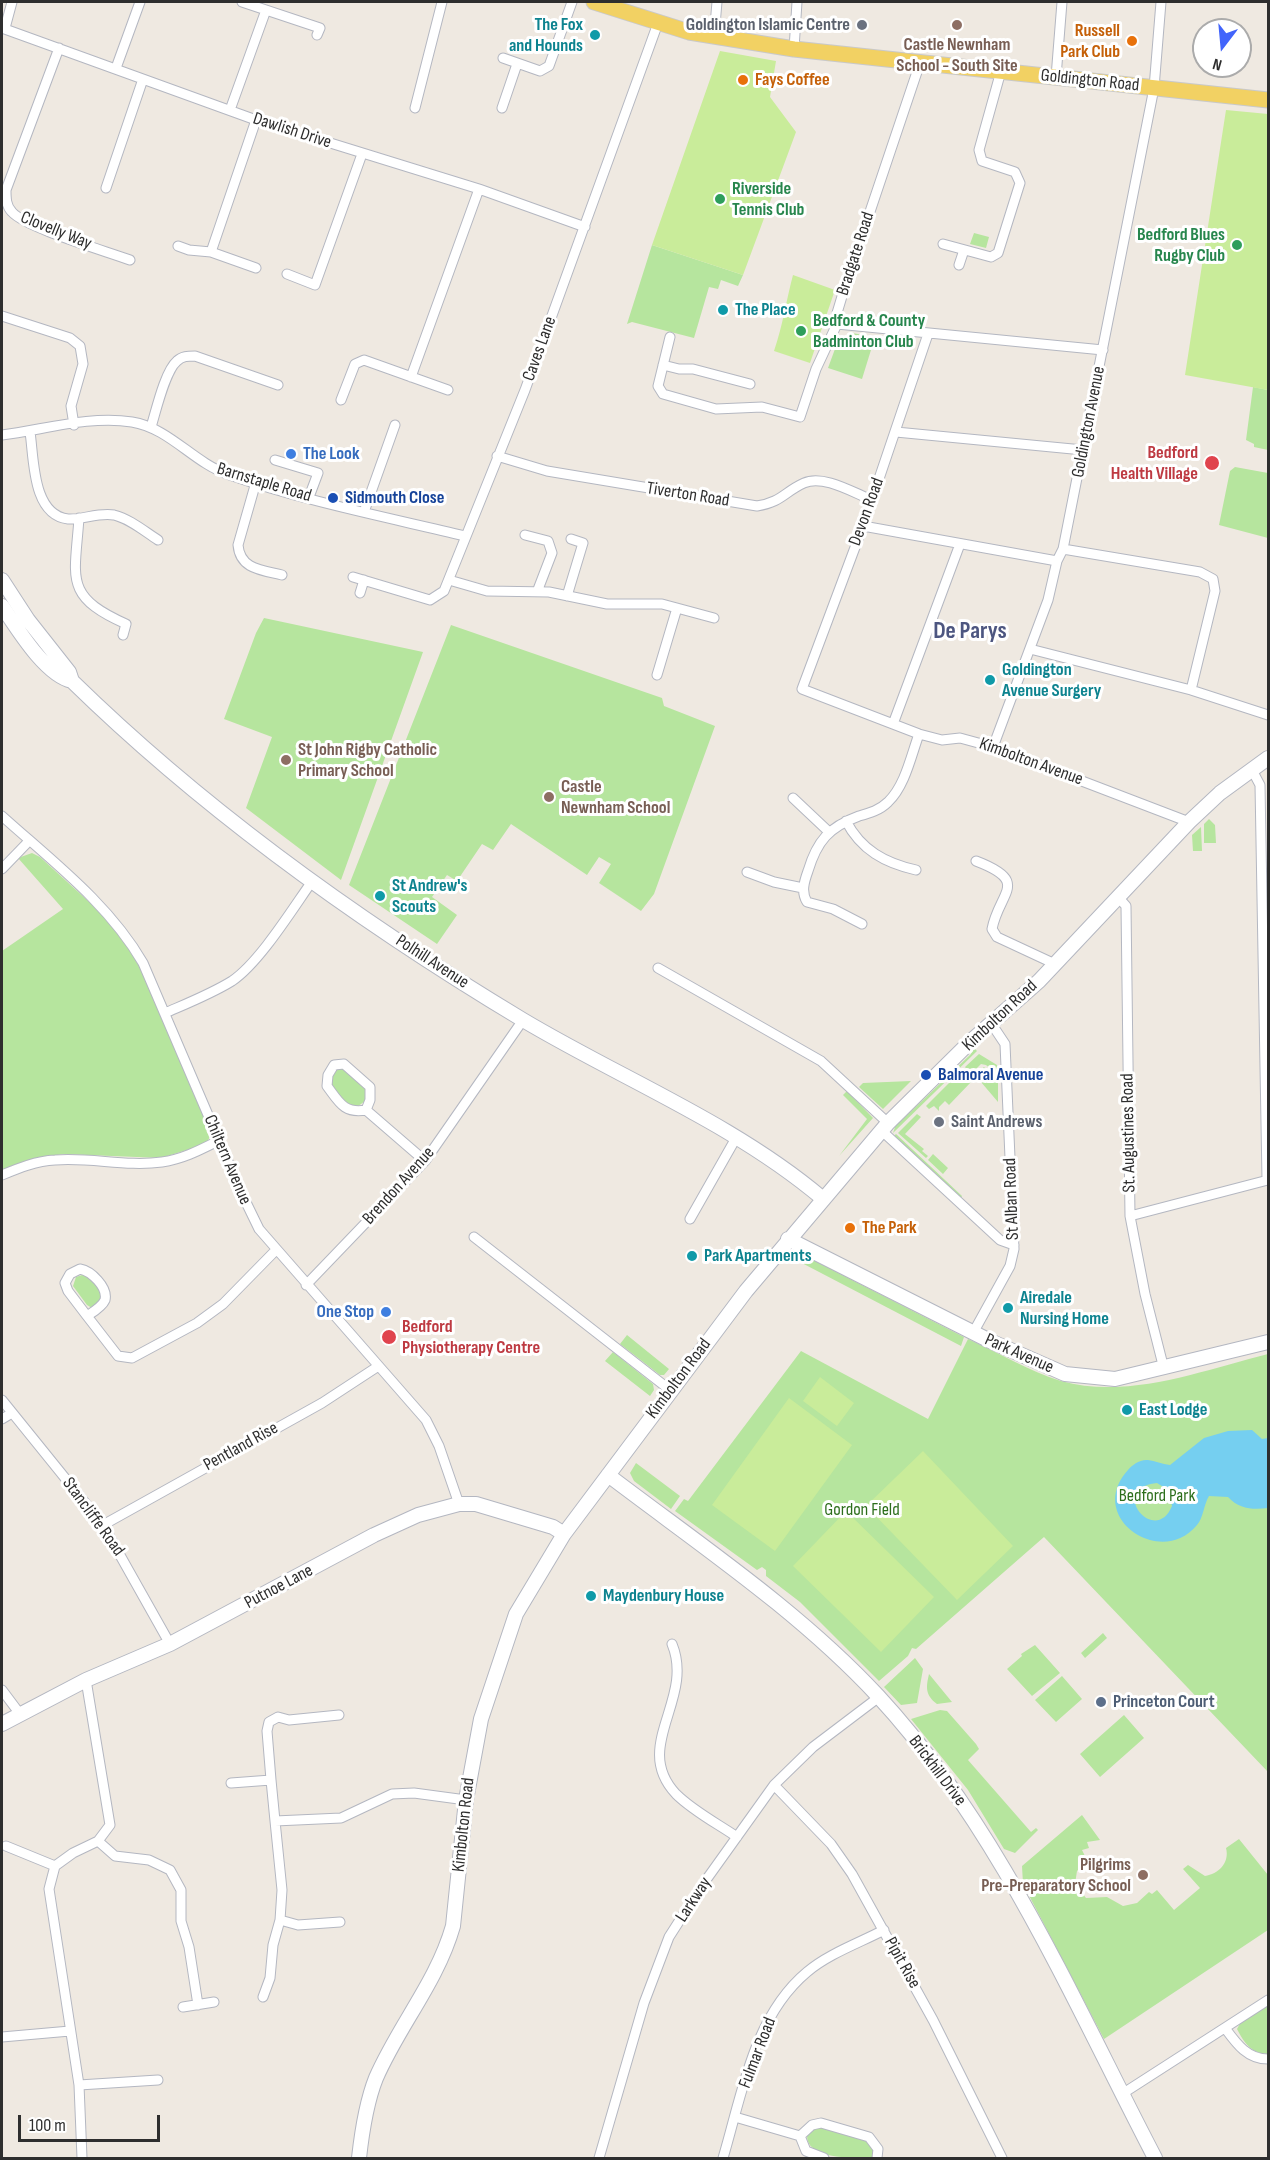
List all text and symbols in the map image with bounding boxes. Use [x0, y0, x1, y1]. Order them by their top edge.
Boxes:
place label: The Fox and Hounds [509, 14, 583, 57]
place label: Goldington Islamic Centre [686, 14, 850, 36]
marker: Goldington Islamic Centre [855, 18, 869, 32]
marker: Castle Newnham School - South Site [950, 18, 964, 32]
north arrow [1192, 18, 1252, 78]
place label: Russell Park Club [1060, 20, 1120, 63]
marker: The Fox and Hounds [588, 28, 602, 42]
place label: Castle Newnham School - South Site [896, 34, 1018, 76]
marker: Russell Park Club [1125, 34, 1139, 48]
text: N [1211, 54, 1224, 74]
street label: Goldington Road [1040, 65, 1140, 97]
place label: Fays Coffee [755, 69, 830, 91]
marker: Fays Coffee [736, 73, 750, 87]
street label: Dawlish Drive [250, 108, 334, 154]
place label: Riverside Tennis Club [732, 178, 804, 220]
marker: Riverside Tennis Club [713, 192, 727, 206]
street label: Clovelly Way [17, 207, 95, 255]
street label: Bradgate Road [832, 209, 880, 299]
place label: Bedford Blues Rugby Club [1137, 224, 1225, 266]
marker: Bedford Blues Rugby Club [1230, 238, 1244, 252]
place label: The Place [735, 299, 796, 321]
marker: The Place [716, 303, 730, 317]
place label: Bedford & County Badminton Club [813, 310, 925, 352]
street label: Caves Lane [518, 314, 562, 384]
marker: Bedford & County Badminton Club [794, 324, 808, 338]
street label: Goldington Avenue [1068, 365, 1110, 479]
place label: Bedford Health Village [1111, 442, 1198, 484]
place label: The Look [303, 443, 359, 465]
marker: The Look [284, 447, 298, 461]
marker: Bedford Health Village [1203, 454, 1221, 472]
street label: Barnstaple Road [214, 458, 314, 508]
street label: Devon Road [845, 475, 889, 549]
street label: Tiverton Road [645, 478, 731, 512]
place label: Sidmouth Close [345, 487, 444, 509]
marker: Sidmouth Close [326, 491, 340, 505]
district label: De Parys [933, 618, 1007, 646]
place label: Goldington Avenue Surgery [1002, 659, 1101, 702]
marker: Goldington Avenue Surgery [983, 673, 997, 687]
street label: Kimbolton Avenue [976, 733, 1086, 791]
place label: St John Rigby Catholic Primary School [298, 739, 437, 782]
marker: St John Rigby Catholic Primary School [279, 753, 293, 767]
place label: Castle Newnham School [561, 776, 670, 818]
marker: Castle Newnham School [542, 790, 556, 804]
place label: St Andrew's Scouts [392, 875, 468, 918]
marker: St Andrew's Scouts [373, 889, 387, 903]
street label: Polhill Avenue [391, 930, 473, 994]
street label: Kimbolton Road [958, 976, 1042, 1056]
place label: Balmoral Avenue [938, 1064, 1043, 1086]
marker: Balmoral Avenue [919, 1068, 933, 1082]
street label: St. Augustines Road [1117, 1073, 1141, 1193]
place label: Saint Andrews [951, 1111, 1042, 1133]
street label: Chiltern Avenue [198, 1112, 256, 1208]
marker: Saint Andrews [932, 1115, 946, 1129]
street label: Brendon Avenue [358, 1143, 440, 1229]
street label: St Alban Road [1000, 1158, 1024, 1240]
place label: The Park [862, 1217, 917, 1239]
marker: The Park [843, 1221, 857, 1235]
place label: Park Apartments [704, 1245, 812, 1267]
marker: Park Apartments [685, 1249, 699, 1263]
place label: Airedale Nursing Home [1020, 1287, 1109, 1330]
place label: One Stop [317, 1301, 374, 1323]
marker: Airedale Nursing Home [1001, 1301, 1015, 1315]
marker: One Stop [379, 1305, 393, 1319]
place label: Bedford Physiotherapy Centre [402, 1316, 540, 1358]
marker: Bedford Physiotherapy Centre [380, 1328, 398, 1346]
street label: Park Avenue [981, 1329, 1057, 1379]
street label: Kimbolton Road [642, 1335, 716, 1423]
place label: East Lodge [1139, 1399, 1207, 1421]
marker: East Lodge [1120, 1403, 1134, 1417]
street label: Pentland Rise [200, 1418, 282, 1476]
street label: Stancliffe Road [57, 1473, 129, 1561]
park label: Bedford Park [1119, 1485, 1195, 1507]
park label: Gordon Field [824, 1499, 900, 1521]
street label: Putnoe Lane [241, 1560, 317, 1614]
place label: Maydenbury House [603, 1585, 724, 1607]
marker: Maydenbury House [584, 1589, 598, 1603]
place label: Princeton Court [1113, 1691, 1215, 1713]
marker: Princeton Court [1094, 1695, 1108, 1709]
street label: Brickhill Drive [904, 1732, 970, 1810]
street label: Kimbolton Road [448, 1777, 480, 1873]
place label: Pilgrims Pre-Preparatory School [981, 1854, 1131, 1896]
marker: Pilgrims Pre-Preparatory School [1136, 1868, 1150, 1882]
street label: Larkway [672, 1873, 716, 1927]
street label: Pipit Rise [879, 1934, 925, 1992]
street label: Fulmar Road [735, 2015, 781, 2091]
scale bar [21, 2103, 164, 2141]
text: 100 m [29, 2115, 66, 2136]

